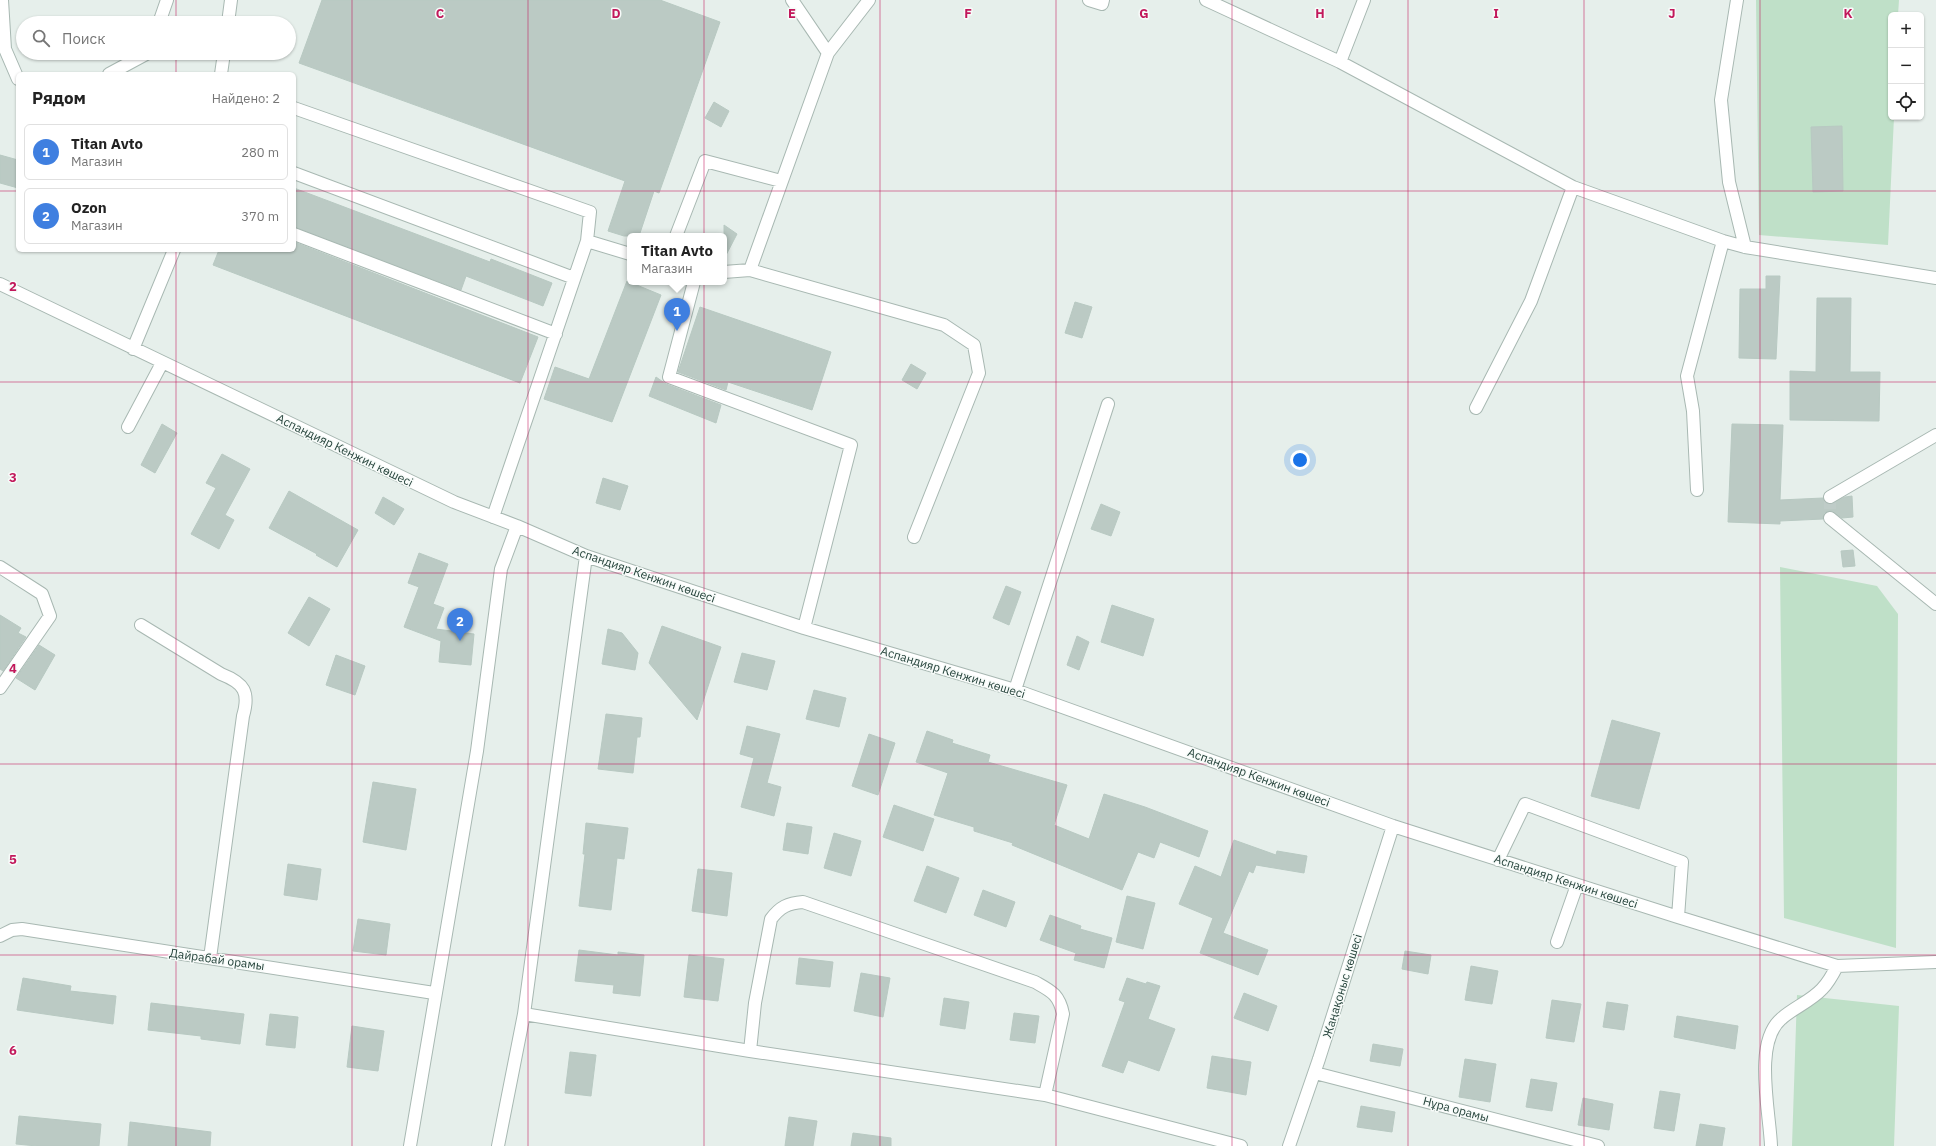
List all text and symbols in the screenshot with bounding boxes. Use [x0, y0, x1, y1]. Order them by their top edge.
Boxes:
text: C [436, 5, 445, 22]
text: D [611, 5, 621, 22]
text: E [788, 5, 796, 22]
text: F [964, 5, 972, 22]
text: G [1139, 5, 1149, 22]
text: H [1315, 5, 1325, 22]
text: I [1493, 5, 1499, 22]
text: J [1668, 5, 1676, 22]
text: K [1843, 5, 1853, 22]
map controls [1888, 12, 1924, 120]
button: + [1888, 12, 1924, 48]
search box [16, 16, 296, 60]
icon: search [30, 27, 52, 49]
text: Поиск [62, 29, 105, 48]
button: − [1888, 48, 1924, 84]
button: locate [1888, 84, 1924, 120]
text: Рядом [32, 87, 86, 109]
text: Найдено: 2 [212, 90, 280, 107]
text: Titan Avto [71, 134, 143, 153]
text: 1 [42, 144, 50, 161]
text: 280 m [241, 144, 279, 161]
text: Магазин [71, 153, 123, 170]
text: Ozon [71, 198, 107, 217]
text: 2 [42, 208, 50, 225]
text: 370 m [241, 208, 279, 225]
text: Магазин [71, 217, 123, 234]
popup [627, 233, 727, 285]
text: Titan Avto [641, 241, 713, 260]
text: Магазин [641, 260, 693, 277]
text: 2 [9, 278, 17, 295]
pin: 1 [664, 298, 690, 331]
street label: Аспандияр Кенжин көшесі [274, 410, 416, 490]
your location [1290, 450, 1310, 470]
text: 3 [9, 469, 17, 486]
street label: Аспандияр Кенжин көшесі [570, 542, 718, 606]
pin: 2 [447, 608, 473, 641]
street label: Аспандияр Кенжин көшесі [879, 643, 1027, 701]
text: 4 [9, 660, 17, 677]
street label: Аспандияр Кенжин көшесі [1186, 744, 1332, 810]
text: 5 [9, 851, 17, 868]
street label: Аспандияр Кенжин көшесі [1492, 851, 1640, 911]
street label: Жаңақоныс көшесі [1319, 932, 1365, 1040]
street label: Дайрабай орамы [169, 945, 265, 973]
text: 6 [9, 1042, 17, 1059]
street label: Нұра орамы [1421, 1093, 1491, 1125]

